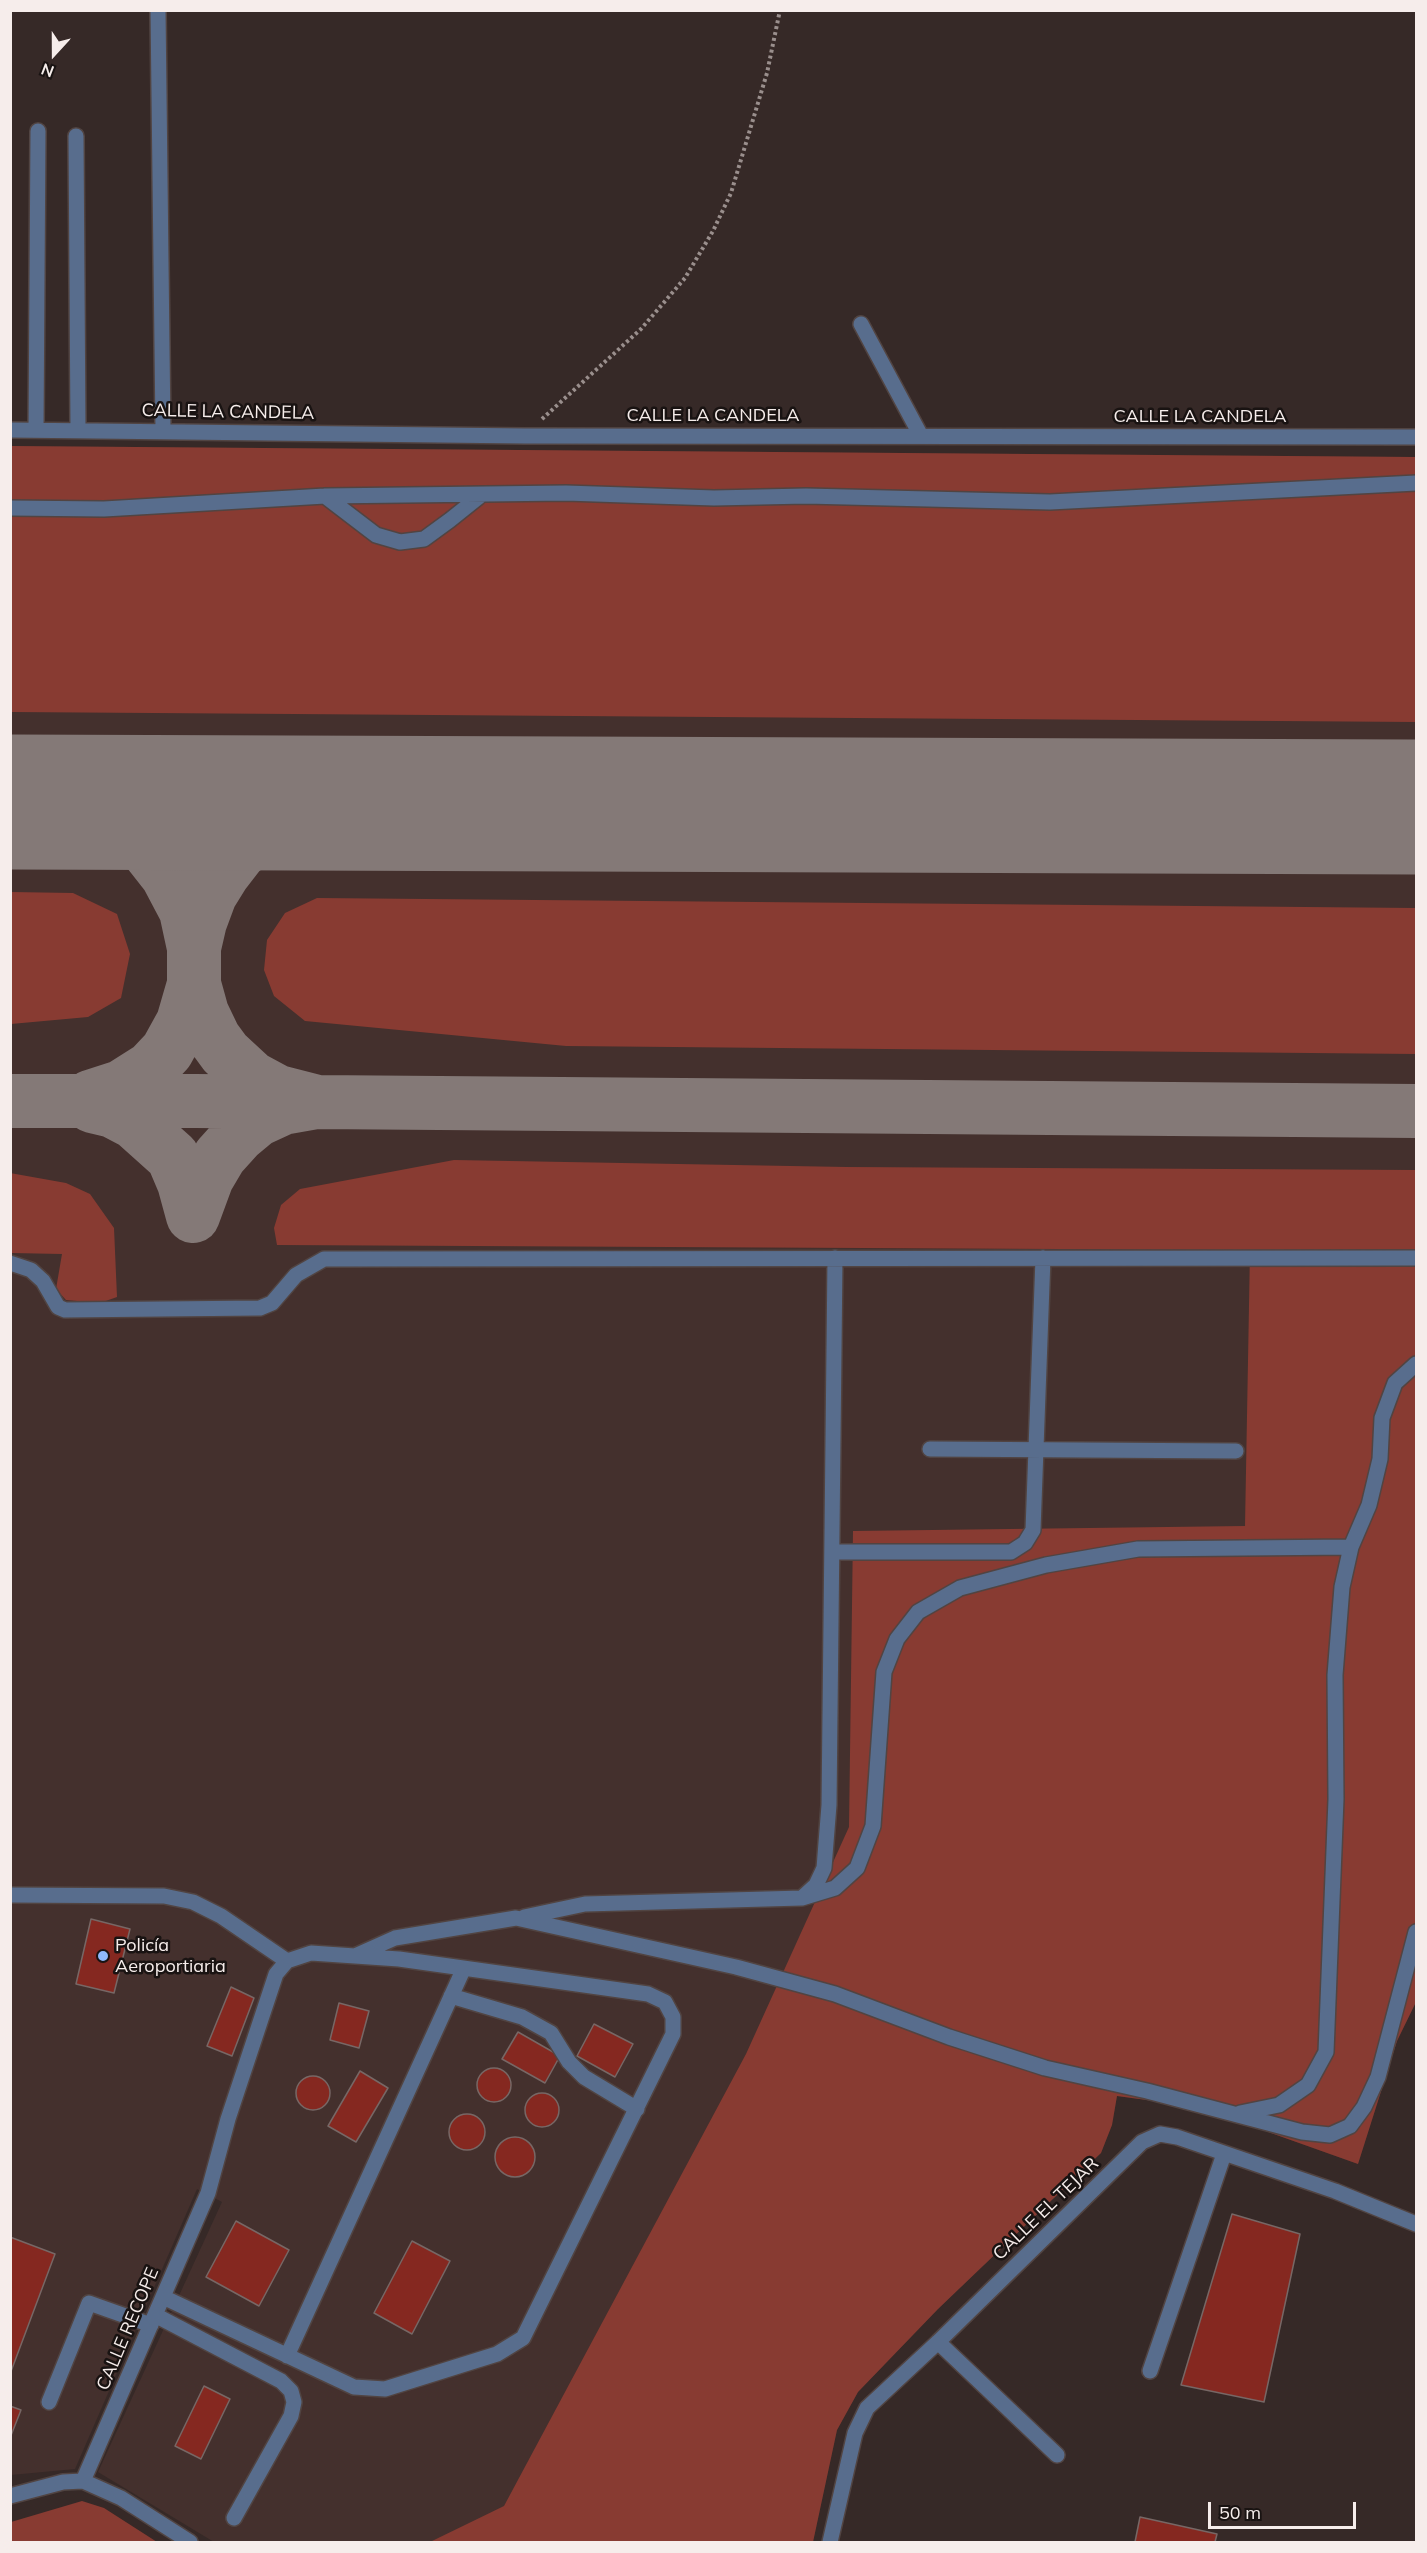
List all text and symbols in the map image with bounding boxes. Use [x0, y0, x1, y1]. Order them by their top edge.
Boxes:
north arrow [24, 24, 84, 84]
text: N [38, 59, 57, 82]
street label: CALLE LA CANDELA [141, 400, 315, 424]
street label: CALLE LA CANDELA [627, 405, 799, 427]
street label: CALLE LA CANDELA [1114, 406, 1286, 428]
place label: Policía Aeroportiaria [115, 1935, 226, 1978]
marker: Policía Aeroportiaria [96, 1949, 110, 1963]
street label: CALLE EL TEJAR [989, 2153, 1103, 2265]
street label: CALLE RECOPE [92, 2264, 164, 2394]
scale bar [1211, 2490, 1360, 2528]
text: 50 m [1219, 2501, 1261, 2524]

